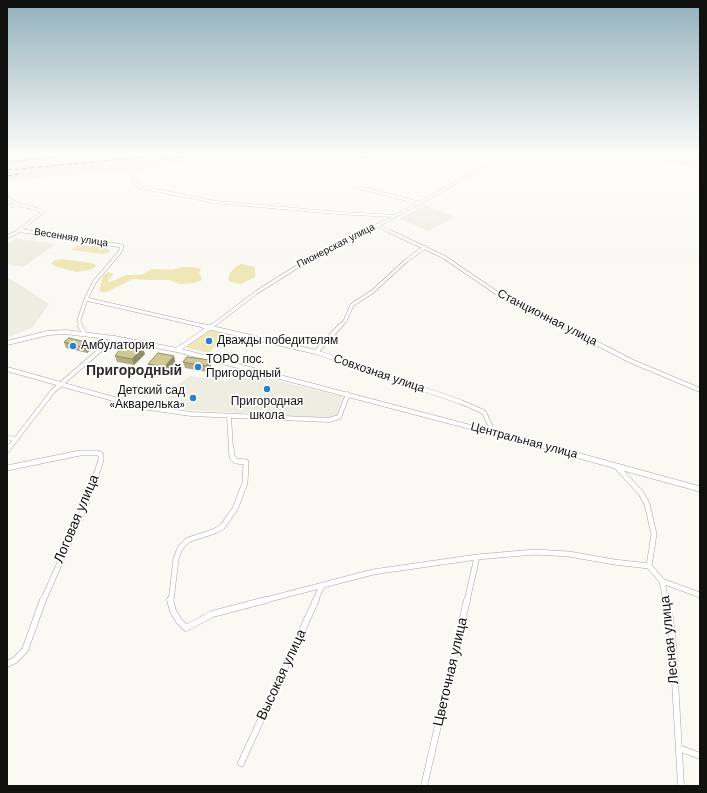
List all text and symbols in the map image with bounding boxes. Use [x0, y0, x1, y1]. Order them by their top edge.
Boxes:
street label: Пионерская улица [295, 221, 377, 271]
street label: Весенняя улица [33, 226, 109, 250]
street label: Станционная улица [495, 287, 599, 349]
place label: Дважды победителям [217, 334, 338, 348]
marker: Дважды победителям [204, 336, 214, 346]
place label: Амбулатория [81, 339, 155, 353]
marker: Амбулатория [68, 341, 78, 351]
street label: Совхозная улица [331, 352, 427, 396]
place label: ТОРО пос. Пригородный [206, 353, 281, 381]
marker: ТОРО пос. Пригородный [193, 362, 203, 372]
district label: Пригородный [86, 363, 182, 379]
place label: Детский сад «Акварелька» [110, 384, 185, 412]
marker: Пригородная школа [262, 384, 272, 394]
marker: Детский сад «Акварелька» [188, 393, 198, 403]
place label: Пригородная школа [231, 395, 303, 423]
street label: Центральная улица [469, 420, 579, 462]
street label: Логовая улица [51, 472, 103, 566]
street label: Лесная улица [657, 595, 683, 685]
street label: Цветочная улица [430, 616, 472, 728]
street label: Высокая улица [254, 627, 310, 723]

